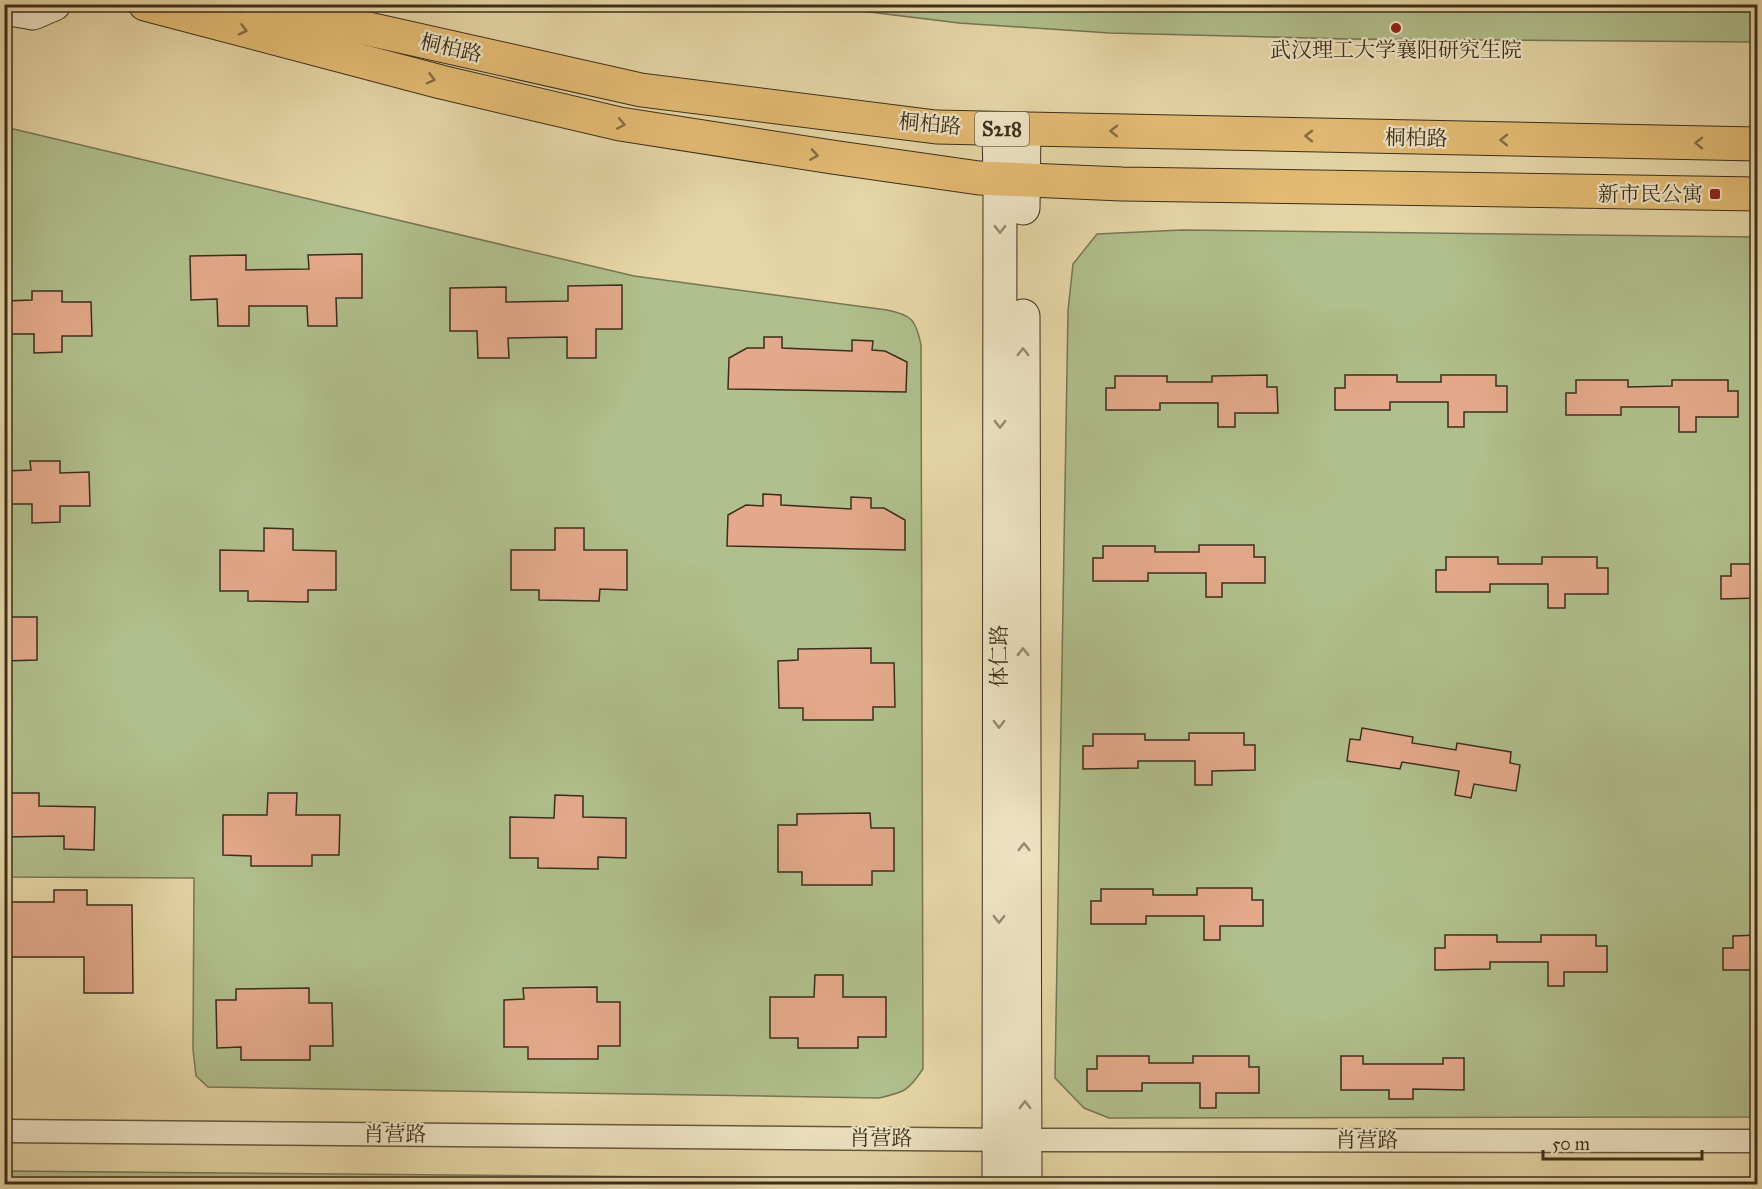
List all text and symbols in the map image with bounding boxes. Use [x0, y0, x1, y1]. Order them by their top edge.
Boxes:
marker: 武汉理工大学襄阳研究生院 [1389, 21, 1403, 35]
one-way arrow [237, 23, 248, 35]
street label: 桐柏路 [417, 28, 485, 68]
place label: 武汉理工大学襄阳研究生院 [1270, 37, 1522, 63]
one-way arrow [426, 72, 436, 85]
street label: 桐柏路 [897, 108, 963, 140]
road number: S218 [975, 112, 1029, 146]
one-way arrow [616, 117, 626, 130]
street label: 桐柏路 [1384, 124, 1448, 152]
one-way arrow [1110, 125, 1119, 138]
one-way arrow [1305, 130, 1314, 142]
one-way arrow [1500, 133, 1509, 146]
one-way arrow [1695, 137, 1704, 149]
one-way arrow [809, 148, 818, 160]
place label: 新市民公寓 [1598, 181, 1703, 207]
marker: 新市民公寓 [1708, 187, 1722, 201]
one-way arrow [994, 224, 1006, 233]
one-way arrow [1017, 348, 1029, 357]
one-way arrow [994, 419, 1006, 428]
street label: 体仁路 [986, 625, 1012, 688]
one-way arrow [1017, 648, 1029, 657]
one-way arrow [993, 719, 1005, 728]
one-way arrow [1018, 843, 1030, 852]
one-way arrow [993, 914, 1005, 923]
one-way arrow [1019, 1101, 1031, 1110]
street label: 肖营路 [364, 1121, 427, 1147]
scale bar [1543, 1123, 1702, 1161]
street label: 肖营路 [850, 1125, 913, 1151]
street label: 肖营路 [1336, 1127, 1399, 1153]
text: 50 m [1552, 1133, 1590, 1155]

